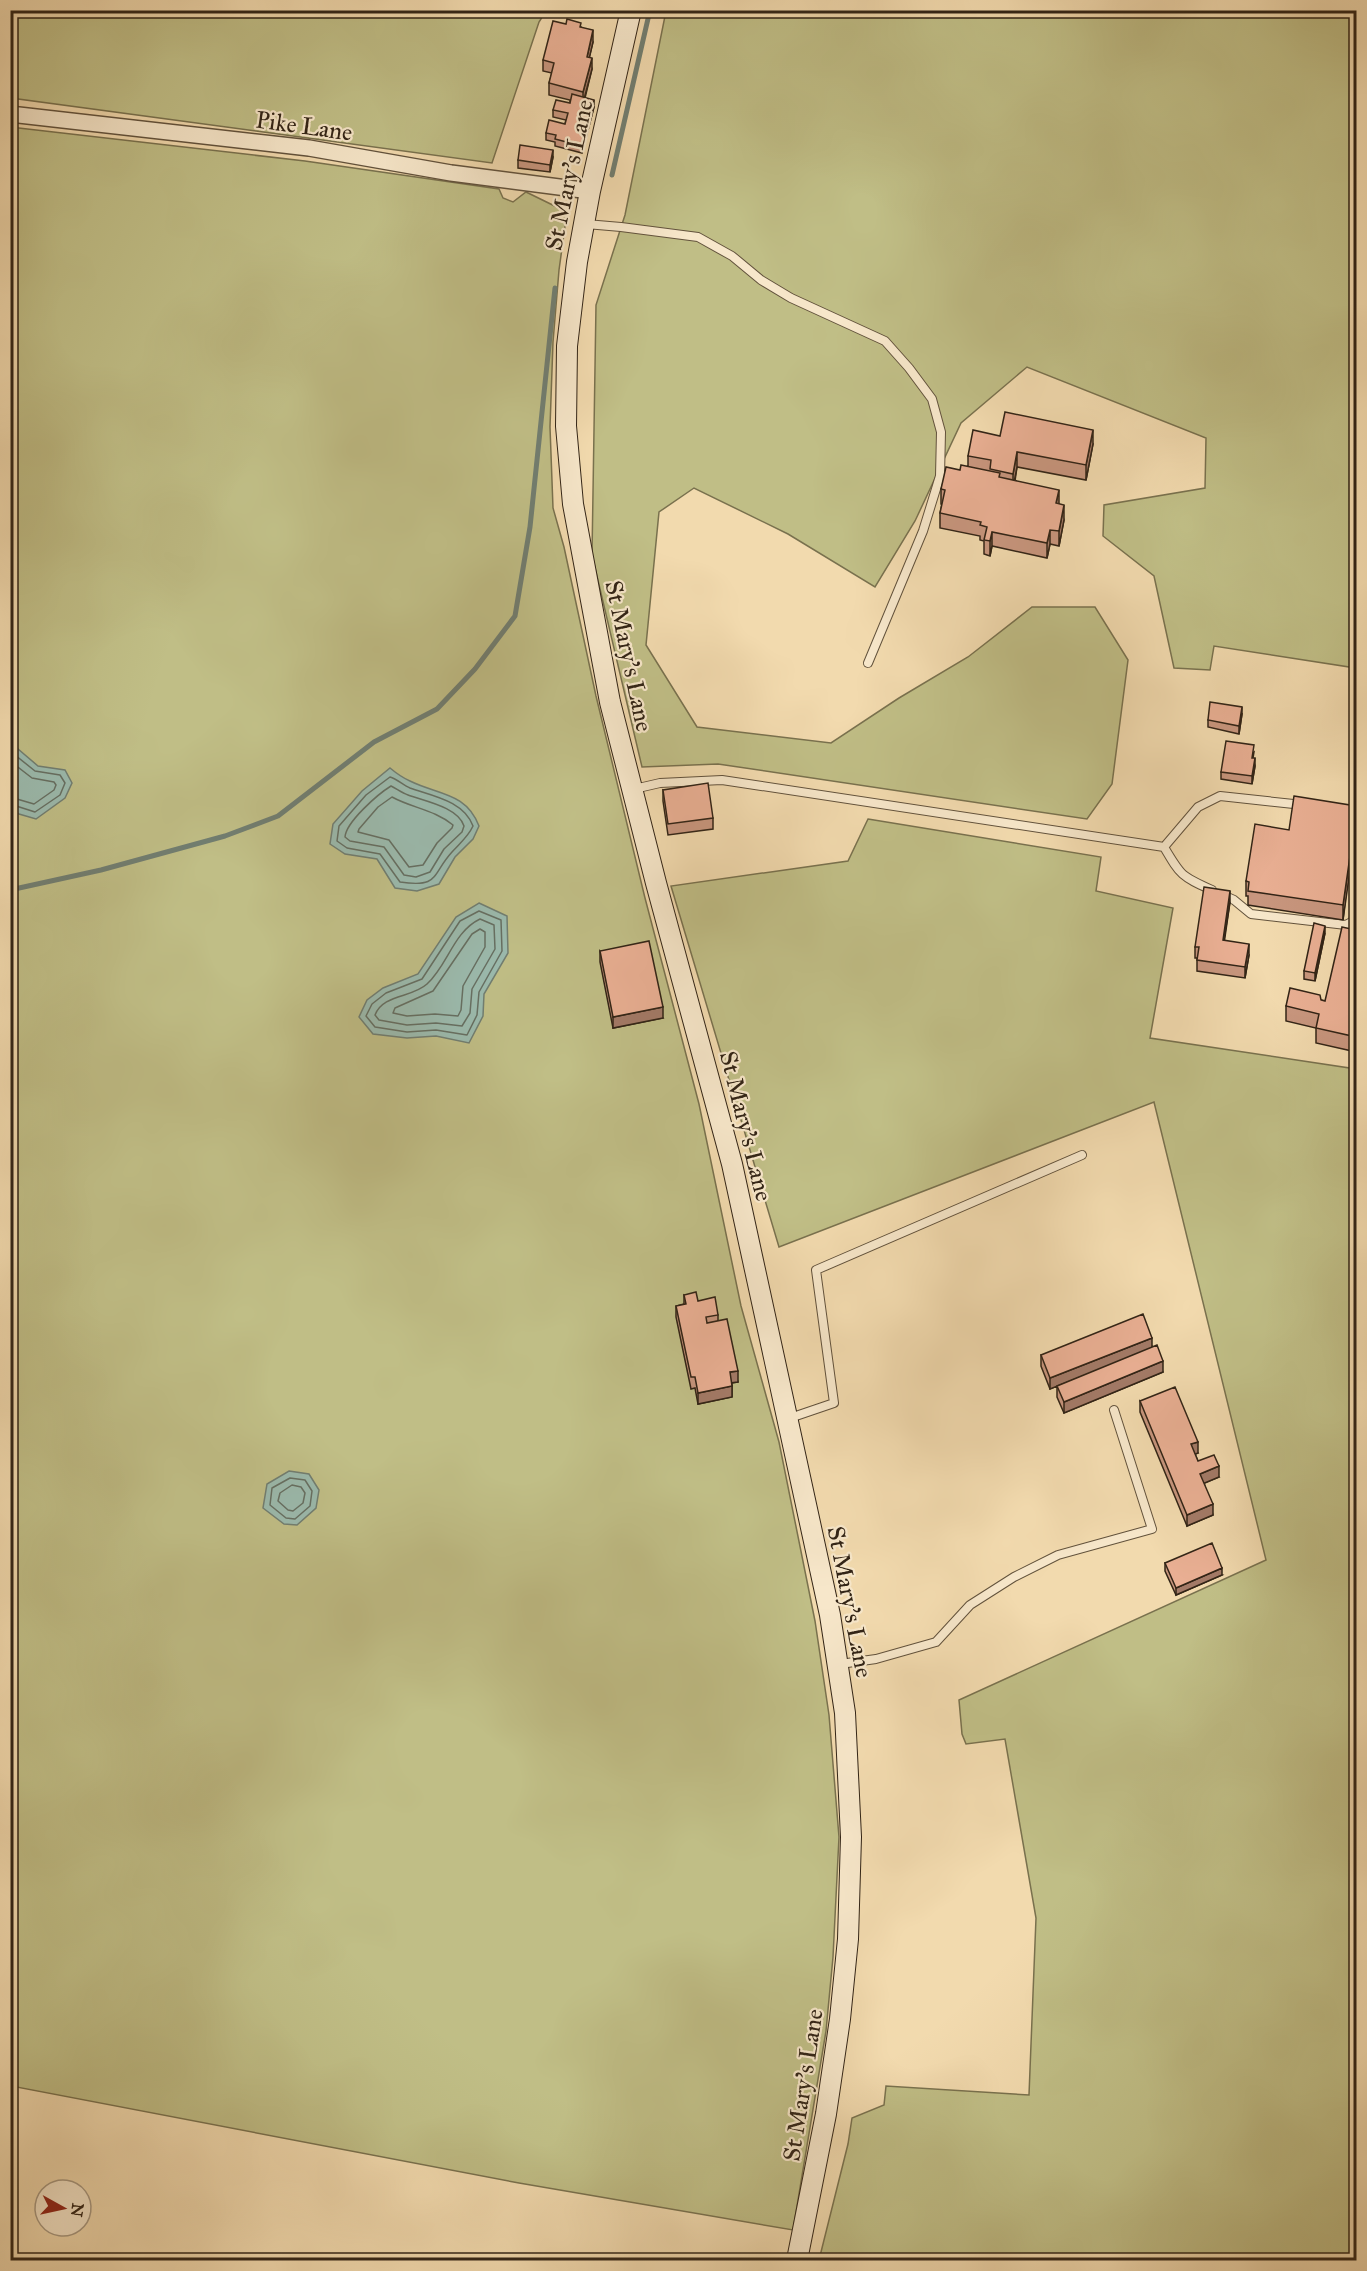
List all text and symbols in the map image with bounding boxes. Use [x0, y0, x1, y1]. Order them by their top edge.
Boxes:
street label: St Mary's Lane [538, 97, 600, 253]
street label: Pike Lane [254, 104, 354, 148]
street label: St Mary's Lane [598, 578, 660, 734]
street label: St Mary's Lane [713, 1048, 779, 1204]
street label: St Mary's Lane [821, 1524, 879, 1680]
street label: St Mary's Lane [776, 2007, 830, 2163]
north arrow [33, 2178, 93, 2238]
text: N [67, 2202, 88, 2218]

